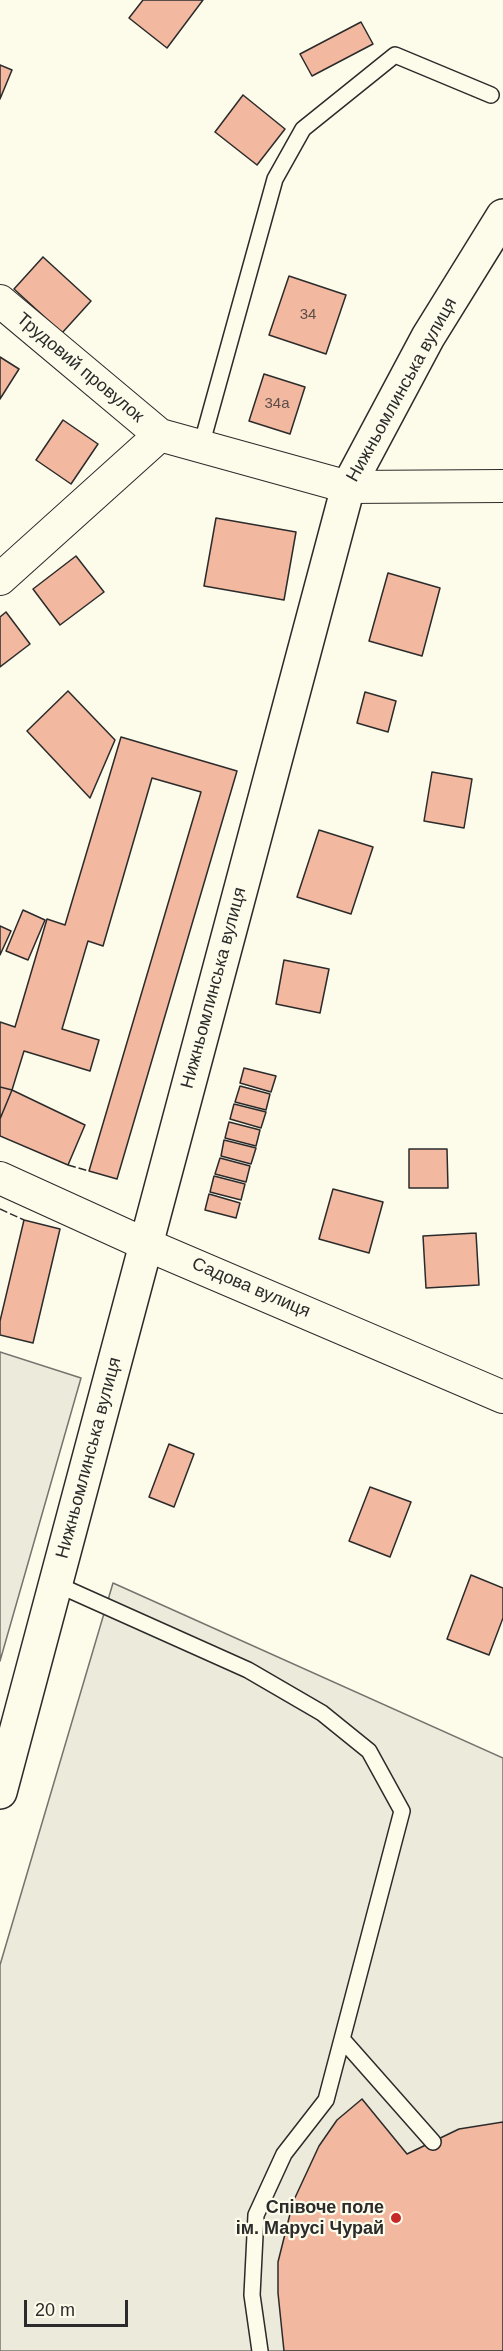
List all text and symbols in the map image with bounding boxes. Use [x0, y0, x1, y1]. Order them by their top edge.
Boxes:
street label: Нижньомлинська вулиця [342, 294, 462, 486]
house number: 34 [300, 306, 316, 324]
street label: Трудовий провулок [12, 308, 148, 428]
house number: 34а [264, 395, 290, 413]
street label: Нижньомлинська вулиця [177, 885, 251, 1091]
street label: Садова вулиця [189, 1253, 313, 1323]
street label: Нижньомлинська вулиця [52, 1355, 126, 1561]
place label: Співоче поле ім. Марусі Чурай [236, 2197, 384, 2240]
marker: Співоче поле ім. Марусі Чурай [389, 2211, 403, 2225]
scale bar [27, 2288, 130, 2326]
text: 20 m [35, 2300, 75, 2320]

